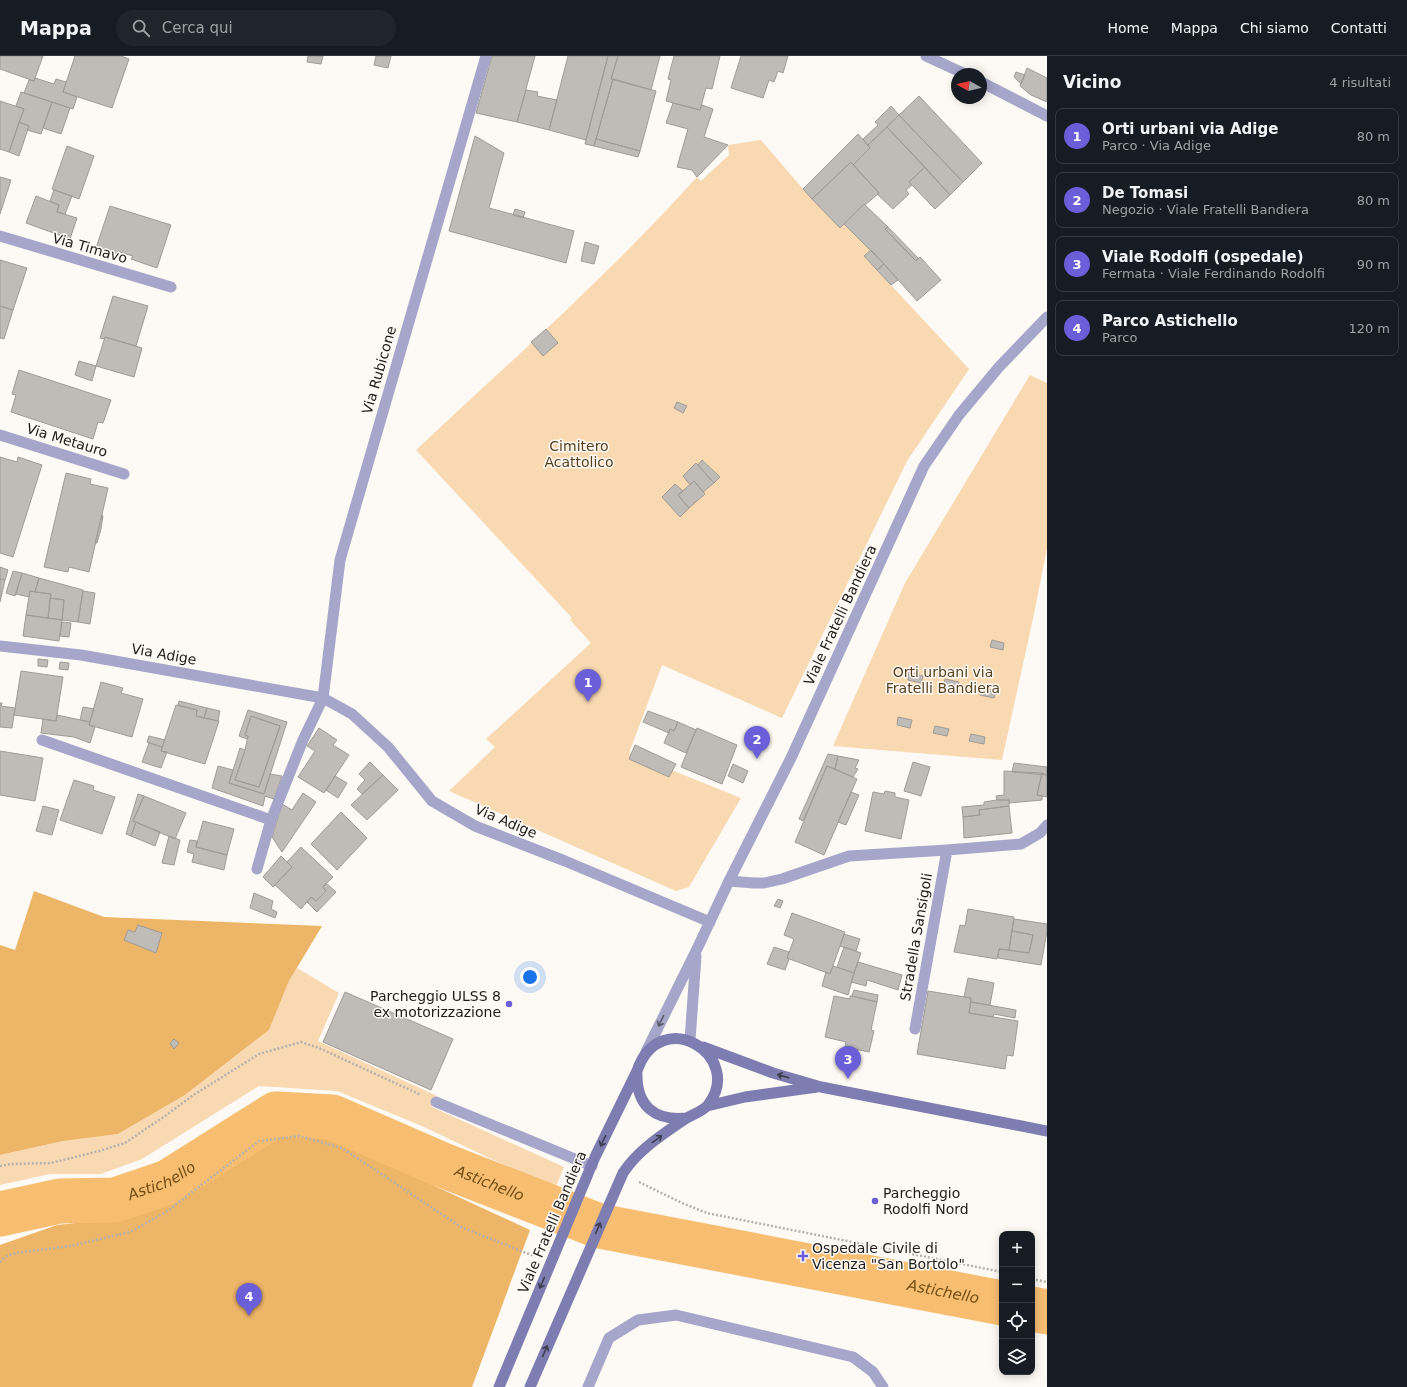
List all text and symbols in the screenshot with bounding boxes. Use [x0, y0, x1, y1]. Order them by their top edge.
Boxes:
search box [116, 10, 396, 46]
text: Mappa [20, 17, 92, 39]
icon: search [130, 17, 152, 39]
text: Cerca qui [162, 19, 233, 37]
text: Home [1108, 20, 1149, 36]
text: Mappa [1171, 20, 1218, 36]
text: Chi siamo [1240, 20, 1309, 36]
text: Contatti [1331, 20, 1387, 36]
north arrow [951, 68, 987, 104]
text: Vicino [1063, 72, 1121, 92]
text: 4 risultati [1329, 75, 1391, 90]
text: Orti urbani via Adige [1102, 120, 1278, 138]
text: 1 [1072, 129, 1082, 144]
text: 80 m [1357, 129, 1390, 144]
text: Parco · Via Adige [1102, 138, 1211, 153]
text: De Tomasi [1102, 184, 1188, 202]
text: 2 [1072, 193, 1082, 208]
text: 80 m [1357, 193, 1390, 208]
text: Negozio · Viale Fratelli Bandiera [1102, 202, 1309, 217]
street label: Via Timavo [51, 230, 129, 266]
text: Viale Rodolfi (ospedale) [1102, 248, 1304, 266]
text: 3 [1072, 257, 1082, 272]
text: 90 m [1357, 257, 1390, 272]
text: Fermata · Viale Ferdinando Rodolfi [1102, 266, 1325, 281]
text: Parco Astichello [1102, 312, 1238, 330]
text: 4 [1072, 321, 1082, 336]
text: 120 m [1348, 321, 1390, 336]
street label: Via Rubicone [359, 324, 399, 416]
text: Parco [1102, 330, 1137, 345]
street label: Via Metauro [25, 420, 109, 460]
park label: Cimitero Acattolico [544, 438, 614, 470]
street label: Viale Fratelli Bandiera [800, 542, 880, 688]
street label: Via Adige [130, 640, 198, 668]
park label: Orti urbani via Fratelli Bandiera [886, 664, 1000, 696]
pin: 1 [575, 669, 601, 702]
pin: 2 [744, 726, 770, 759]
street label: Via Adige [473, 801, 539, 841]
street label: Stradella Sansigoli [897, 872, 935, 1002]
your location [520, 967, 540, 987]
place label: Parcheggio ULSS 8 ex motorizzazione [370, 988, 501, 1020]
marker: Parcheggio ULSS 8 ex motorizzazione [504, 999, 514, 1009]
one-way arrow [657, 1015, 664, 1027]
pin: 3 [835, 1046, 861, 1079]
one-way arrow [777, 1072, 790, 1079]
one-way arrow [599, 1135, 606, 1147]
one-way arrow [652, 1135, 663, 1144]
street label: Viale Fratelli Bandiera [515, 1148, 589, 1296]
water label: Astichello [125, 1158, 199, 1204]
water label: Astichello [451, 1161, 527, 1205]
place label: Parcheggio Rodolfi Nord [883, 1185, 969, 1217]
marker: Parcheggio Rodolfi Nord [870, 1196, 880, 1206]
one-way arrow [594, 1223, 602, 1235]
map controls [999, 1231, 1035, 1375]
button: + [999, 1231, 1035, 1267]
place label: Ospedale Civile di Vicenza "San Bortolo" [812, 1240, 965, 1272]
marker: Ospedale Civile di Vicenza "San Bortolo" [797, 1250, 809, 1262]
button: − [999, 1267, 1035, 1303]
water label: Astichello [905, 1276, 981, 1307]
one-way arrow [538, 1277, 546, 1289]
pin: 4 [236, 1283, 262, 1316]
button: locate [999, 1303, 1035, 1339]
button: layers [999, 1339, 1035, 1375]
one-way arrow [542, 1346, 549, 1358]

